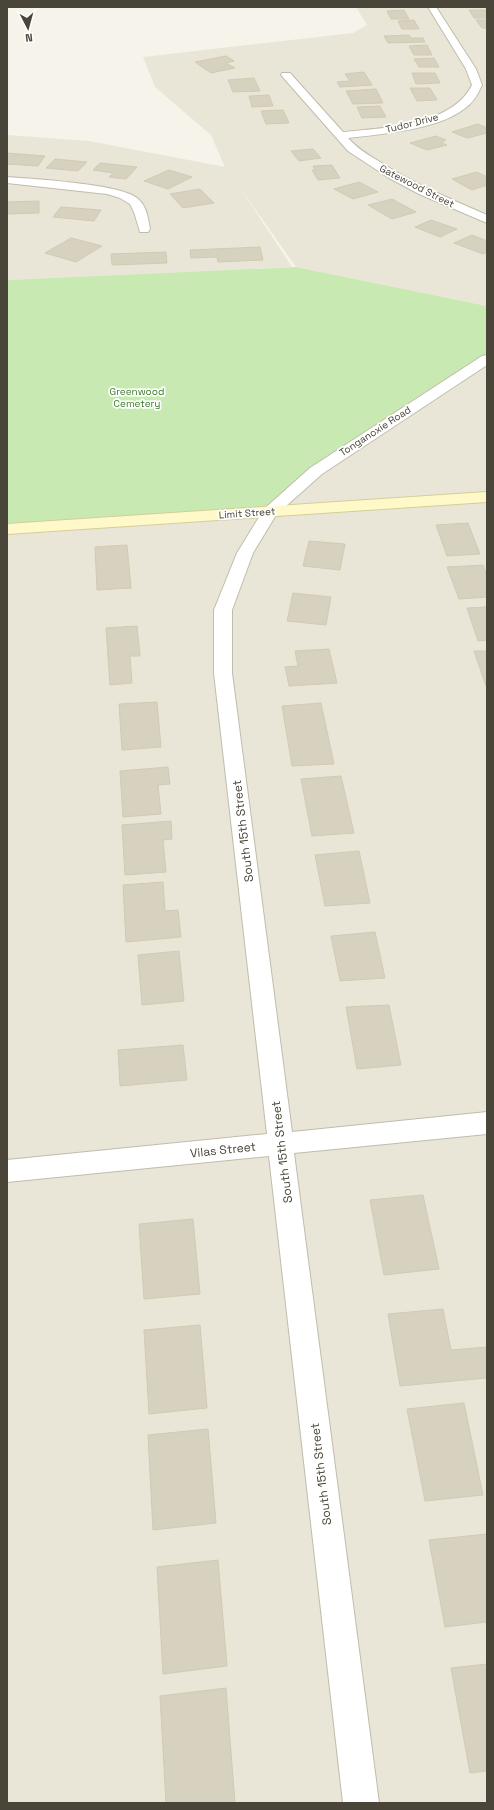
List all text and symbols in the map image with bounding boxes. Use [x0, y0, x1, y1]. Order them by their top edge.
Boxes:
north arrow [8, 8, 48, 48]
text: N [25, 31, 33, 45]
street label: Tudor Drive [384, 110, 440, 136]
street label: Gatewood Street [377, 162, 457, 211]
park label: Greenwood Cemetery [110, 385, 164, 410]
street label: Tonganoxie Road [337, 403, 413, 459]
street label: Limit Street [218, 505, 276, 521]
street label: South 15th Street [229, 779, 257, 883]
street label: South 15th Street [268, 1100, 296, 1204]
street label: Vilas Street [189, 1139, 257, 1161]
street label: South 15th Street [307, 1422, 335, 1526]

